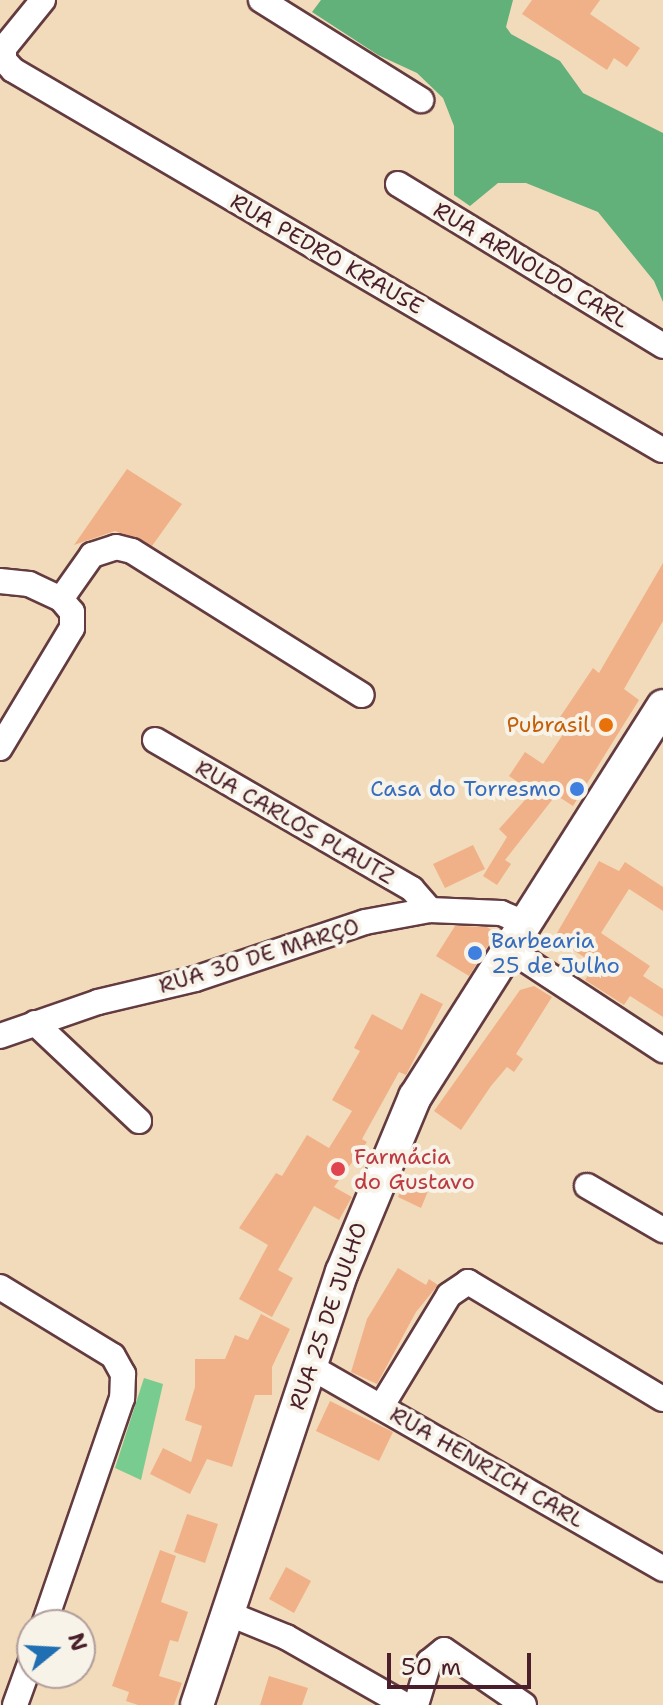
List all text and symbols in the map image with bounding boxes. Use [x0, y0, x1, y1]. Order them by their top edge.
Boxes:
street label: RUA PEDRO KRAUSE [226, 188, 428, 320]
street label: RUA ARNOLDO CARL [429, 196, 633, 334]
place label: Pubrasil [506, 712, 590, 738]
marker: Pubrasil [597, 716, 615, 734]
street label: RUA CARLOS PLAUTZ [191, 754, 399, 890]
place label: Casa do Torresmo [370, 776, 561, 802]
marker: Casa do Torresmo [568, 780, 586, 798]
street label: RUA 30 DE MARÇO [156, 913, 362, 999]
place label: Barbearia 25 de Julho [491, 927, 620, 978]
marker: Barbearia 25 de Julho [466, 944, 484, 962]
place label: Farmácia do Gustavo [354, 1143, 475, 1194]
marker: Farmácia do Gustavo [329, 1160, 347, 1178]
street label: RUA 25 DE JULHO [284, 1219, 372, 1413]
street label: RUA HENRICH CARL [385, 1401, 589, 1533]
north arrow [16, 1609, 96, 1689]
text: N [61, 1629, 94, 1655]
scale bar [391, 1637, 535, 1687]
text: 50 m [401, 1651, 461, 1683]

